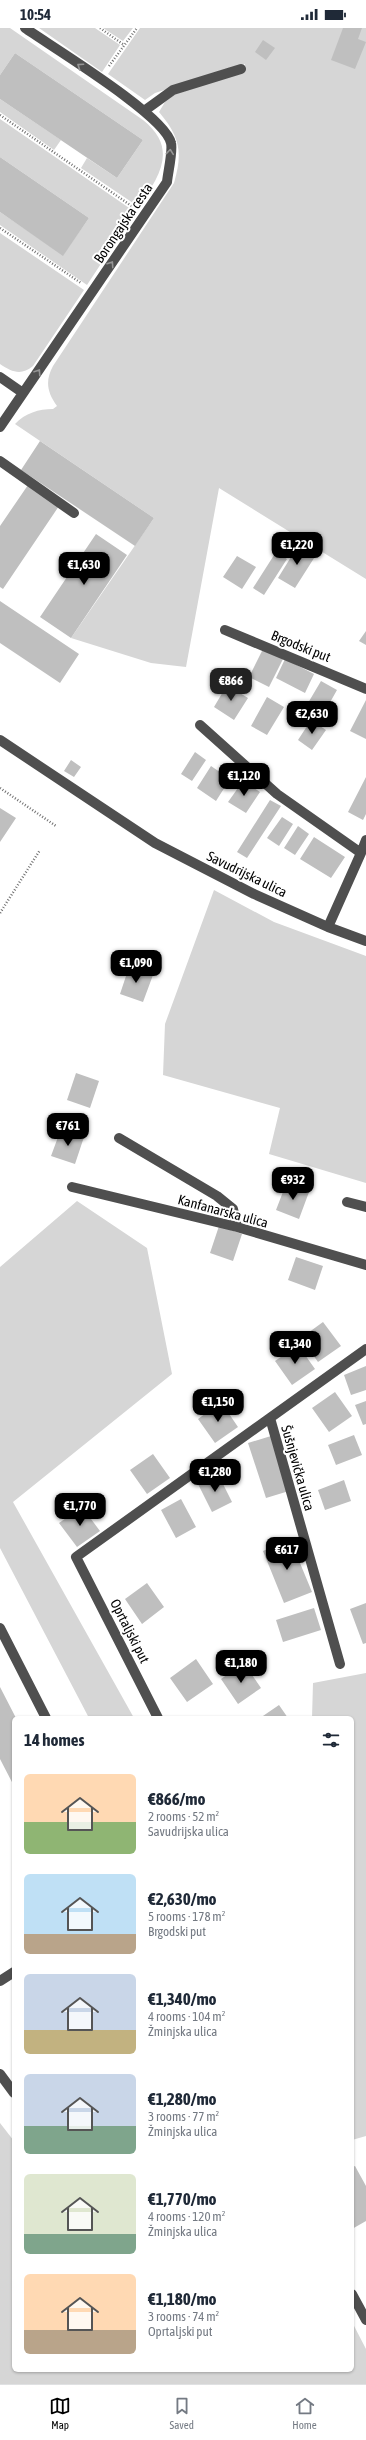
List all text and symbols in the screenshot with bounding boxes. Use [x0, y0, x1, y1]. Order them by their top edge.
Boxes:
text: 10:54 [20, 6, 51, 23]
one-way arrow [77, 63, 84, 71]
one-way arrow [166, 149, 175, 155]
street label: Borongajska cesta [90, 180, 156, 266]
one-way arrow [106, 262, 113, 269]
one-way arrow [33, 369, 40, 376]
pin: €1,220 [264, 532, 330, 566]
text: €1,220 [281, 537, 313, 552]
pin: €1,630 [51, 552, 117, 586]
text: €1,630 [68, 557, 100, 572]
street label: Brgodski put [269, 627, 333, 665]
pin: €866 [207, 668, 255, 702]
text: €866 [219, 673, 243, 688]
pin: €2,630 [279, 701, 345, 735]
text: €2,630 [296, 706, 328, 721]
pin: €1,120 [211, 763, 277, 797]
text: €1,120 [228, 768, 260, 783]
street label: Savudrijska ulica [204, 848, 290, 900]
pin: €1,090 [103, 950, 169, 984]
text: €1,090 [120, 955, 152, 970]
pin: €761 [44, 1113, 92, 1147]
text: €761 [56, 1118, 80, 1133]
pin: €932 [269, 1167, 317, 1201]
text: €932 [281, 1172, 305, 1187]
street label: Kanfanarska ulica [176, 1191, 270, 1231]
pin: €1,340 [262, 1331, 328, 1365]
text: €1,340 [279, 1336, 311, 1351]
pin: €1,150 [185, 1389, 251, 1423]
text: €1,150 [202, 1394, 234, 1409]
street label: Šušnjevička ulica [278, 1424, 318, 1512]
pin: €1,280 [182, 1459, 248, 1493]
text: €1,280 [199, 1464, 231, 1479]
pin: €1,770 [47, 1493, 113, 1527]
text: €1,770 [64, 1498, 96, 1513]
pin: €617 [263, 1537, 311, 1571]
text: €617 [275, 1542, 299, 1557]
street label: Oprtaljski put [107, 1596, 153, 1666]
pin: €1,180 [208, 1650, 274, 1684]
text: €1,180 [225, 1655, 257, 1670]
icon: filters [320, 1729, 342, 1751]
text: 14 homes [24, 1730, 85, 1750]
text: €866/mo [148, 1789, 206, 1809]
icon: home [56, 1790, 104, 1838]
text: 2 rooms · 52 m² [148, 1809, 219, 1824]
text: Savudrijska ulica [148, 1824, 229, 1839]
text: €2,630/mo [148, 1889, 217, 1909]
icon: home [56, 1890, 104, 1938]
text: 5 rooms · 178 m² [148, 1909, 225, 1924]
text: Brgodski put [148, 1924, 206, 1939]
text: €1,340/mo [148, 1989, 217, 2009]
icon: home [56, 1990, 104, 2038]
text: 4 rooms · 104 m² [148, 2009, 225, 2024]
text: Žminjska ulica [148, 2024, 217, 2039]
text: €1,280/mo [148, 2089, 217, 2109]
icon: home [56, 2090, 104, 2138]
text: 3 rooms · 77 m² [148, 2109, 219, 2124]
text: Žminjska ulica [148, 2124, 217, 2139]
text: €1,770/mo [148, 2189, 217, 2209]
icon: home [56, 2190, 104, 2238]
text: 4 rooms · 120 m² [148, 2209, 225, 2224]
text: Žminjska ulica [148, 2224, 217, 2239]
text: €1,180/mo [148, 2289, 217, 2309]
icon: home [56, 2290, 104, 2338]
text: 3 rooms · 74 m² [148, 2309, 219, 2324]
text: Oprtaljski put [148, 2324, 213, 2339]
tab: Map [49, 2395, 71, 2431]
tab: Saved [170, 2395, 194, 2431]
tab: Home [292, 2395, 317, 2431]

